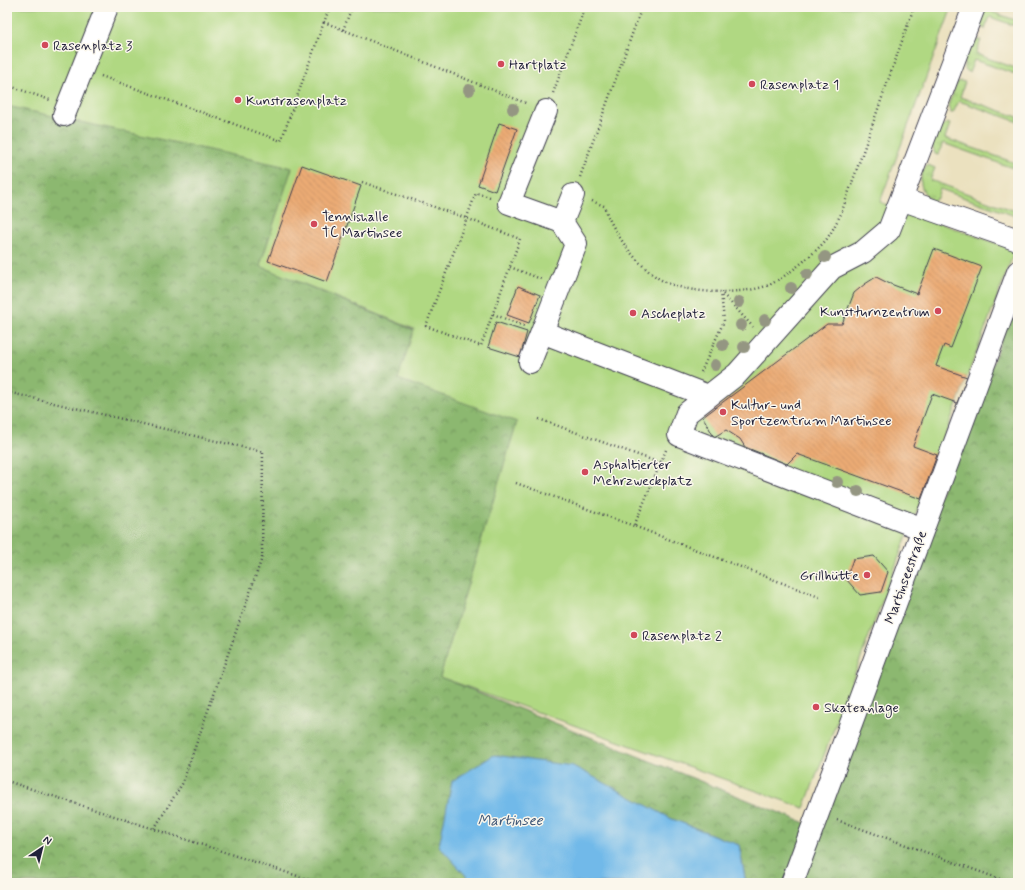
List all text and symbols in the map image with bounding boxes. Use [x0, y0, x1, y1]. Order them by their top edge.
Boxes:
place label: Rasenplatz 3 [53, 37, 132, 55]
marker: Rasenplatz 3 [40, 40, 50, 50]
place label: Hartplatz [509, 56, 567, 74]
marker: Hartplatz [496, 59, 506, 69]
place label: Rasenplatz 1 [760, 76, 839, 94]
marker: Rasenplatz 1 [747, 79, 757, 89]
place label: Kunstrasenplatz [246, 92, 347, 110]
marker: Kunstrasenplatz [233, 95, 243, 105]
place label: Tennishalle TC Martinsee [322, 208, 402, 242]
marker: Tennishalle TC Martinsee [309, 219, 319, 229]
place label: Kunstturnzentrum [820, 303, 930, 321]
place label: Ascheplatz [641, 305, 706, 323]
marker: Kunstturnzentrum [933, 306, 943, 316]
marker: Ascheplatz [628, 308, 638, 318]
place label: Kultur- und Sportzentrum Martinsee [731, 396, 891, 430]
marker: Kultur- und Sportzentrum Martinsee [718, 407, 728, 417]
place label: Asphaltierter Mehrzweckplatz [593, 456, 693, 490]
marker: Asphaltierter Mehrzweckplatz [580, 467, 590, 477]
street label: Martinseestraße [881, 528, 931, 627]
place label: Grillhütte [800, 567, 859, 585]
marker: Grillhütte [862, 570, 872, 580]
place label: Rasenplatz 2 [642, 627, 722, 645]
marker: Rasenplatz 2 [629, 630, 639, 640]
place label: Skateanlage [824, 699, 899, 718]
marker: Skateanlage [811, 702, 821, 712]
water label: Martinsee [477, 811, 544, 831]
north arrow [22, 828, 62, 868]
text: N [40, 833, 54, 848]

